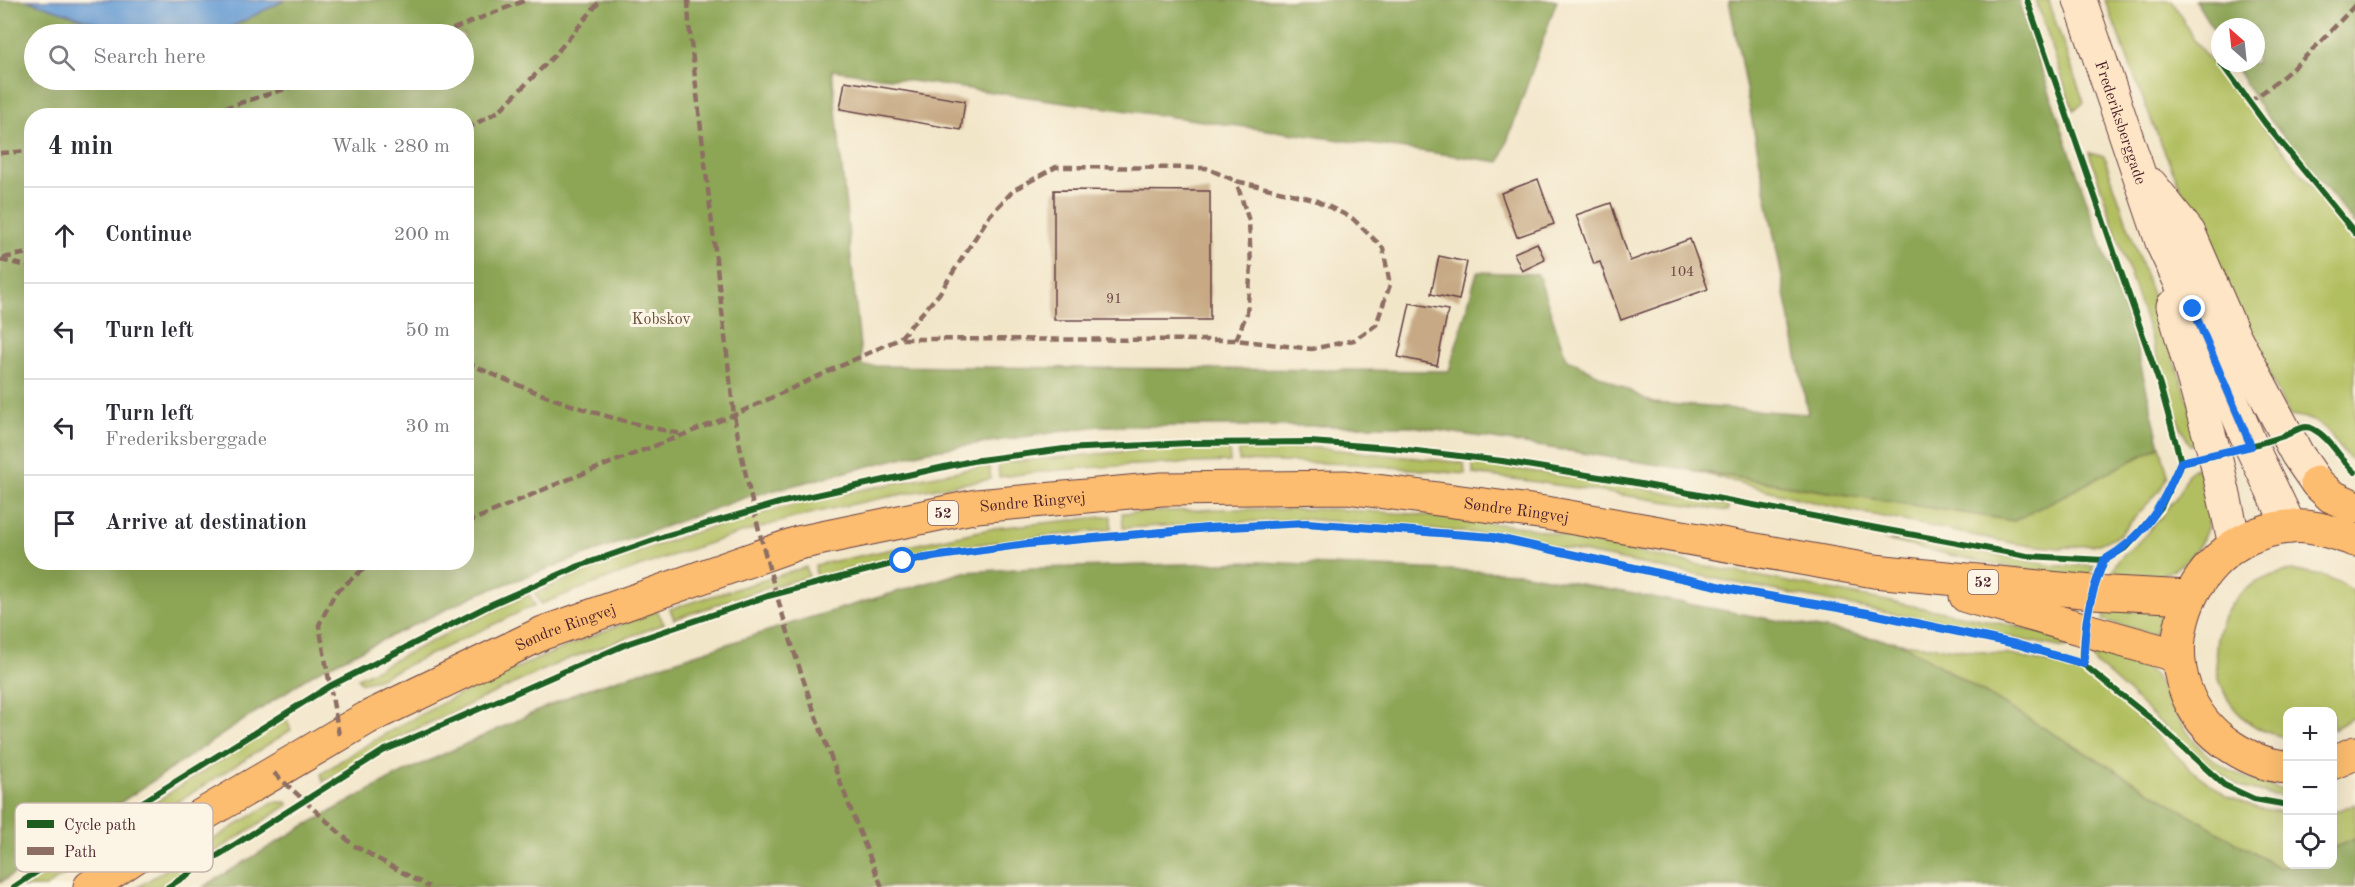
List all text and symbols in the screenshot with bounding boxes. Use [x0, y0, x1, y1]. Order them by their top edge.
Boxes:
north arrow [2211, 18, 2265, 72]
search box [24, 24, 474, 90]
icon: search [45, 41, 78, 74]
text: Search here [93, 46, 206, 68]
street label: Frederiksberggade [2091, 59, 2148, 187]
text: 4 min [48, 134, 113, 160]
text: Walk · 280 m [331, 137, 450, 157]
icon: ahead [48, 219, 81, 252]
text: Continue [105, 224, 192, 246]
text: 200 m [394, 225, 450, 245]
house number: 104 [1670, 265, 1694, 279]
house number: 91 [1106, 292, 1122, 306]
route end [2179, 295, 2205, 321]
park label: Kobskov [631, 312, 691, 328]
icon: left [48, 315, 81, 348]
text: Turn left [105, 320, 194, 342]
text: 50 m [405, 321, 450, 341]
text: Turn left [105, 403, 194, 425]
icon: left [48, 411, 81, 444]
text: 30 m [405, 417, 450, 437]
text: Frederiksberggade [105, 430, 267, 450]
street label: Søndre Ringvej [979, 490, 1087, 516]
street label: Søndre Ringvej [1462, 496, 1570, 527]
road number: 52 [928, 501, 958, 525]
icon: arrive [48, 507, 81, 540]
text: Arrive at destination [105, 512, 307, 534]
route start [889, 547, 915, 573]
road number: 52 [1968, 570, 1998, 594]
street label: Søndre Ringvej [513, 602, 618, 655]
map controls [2283, 707, 2337, 869]
button: + [2283, 707, 2337, 761]
button: − [2283, 761, 2337, 815]
legend [15, 803, 213, 872]
button: locate [2283, 815, 2337, 869]
text: Cycle path [64, 818, 136, 834]
text: Path [64, 845, 97, 861]

